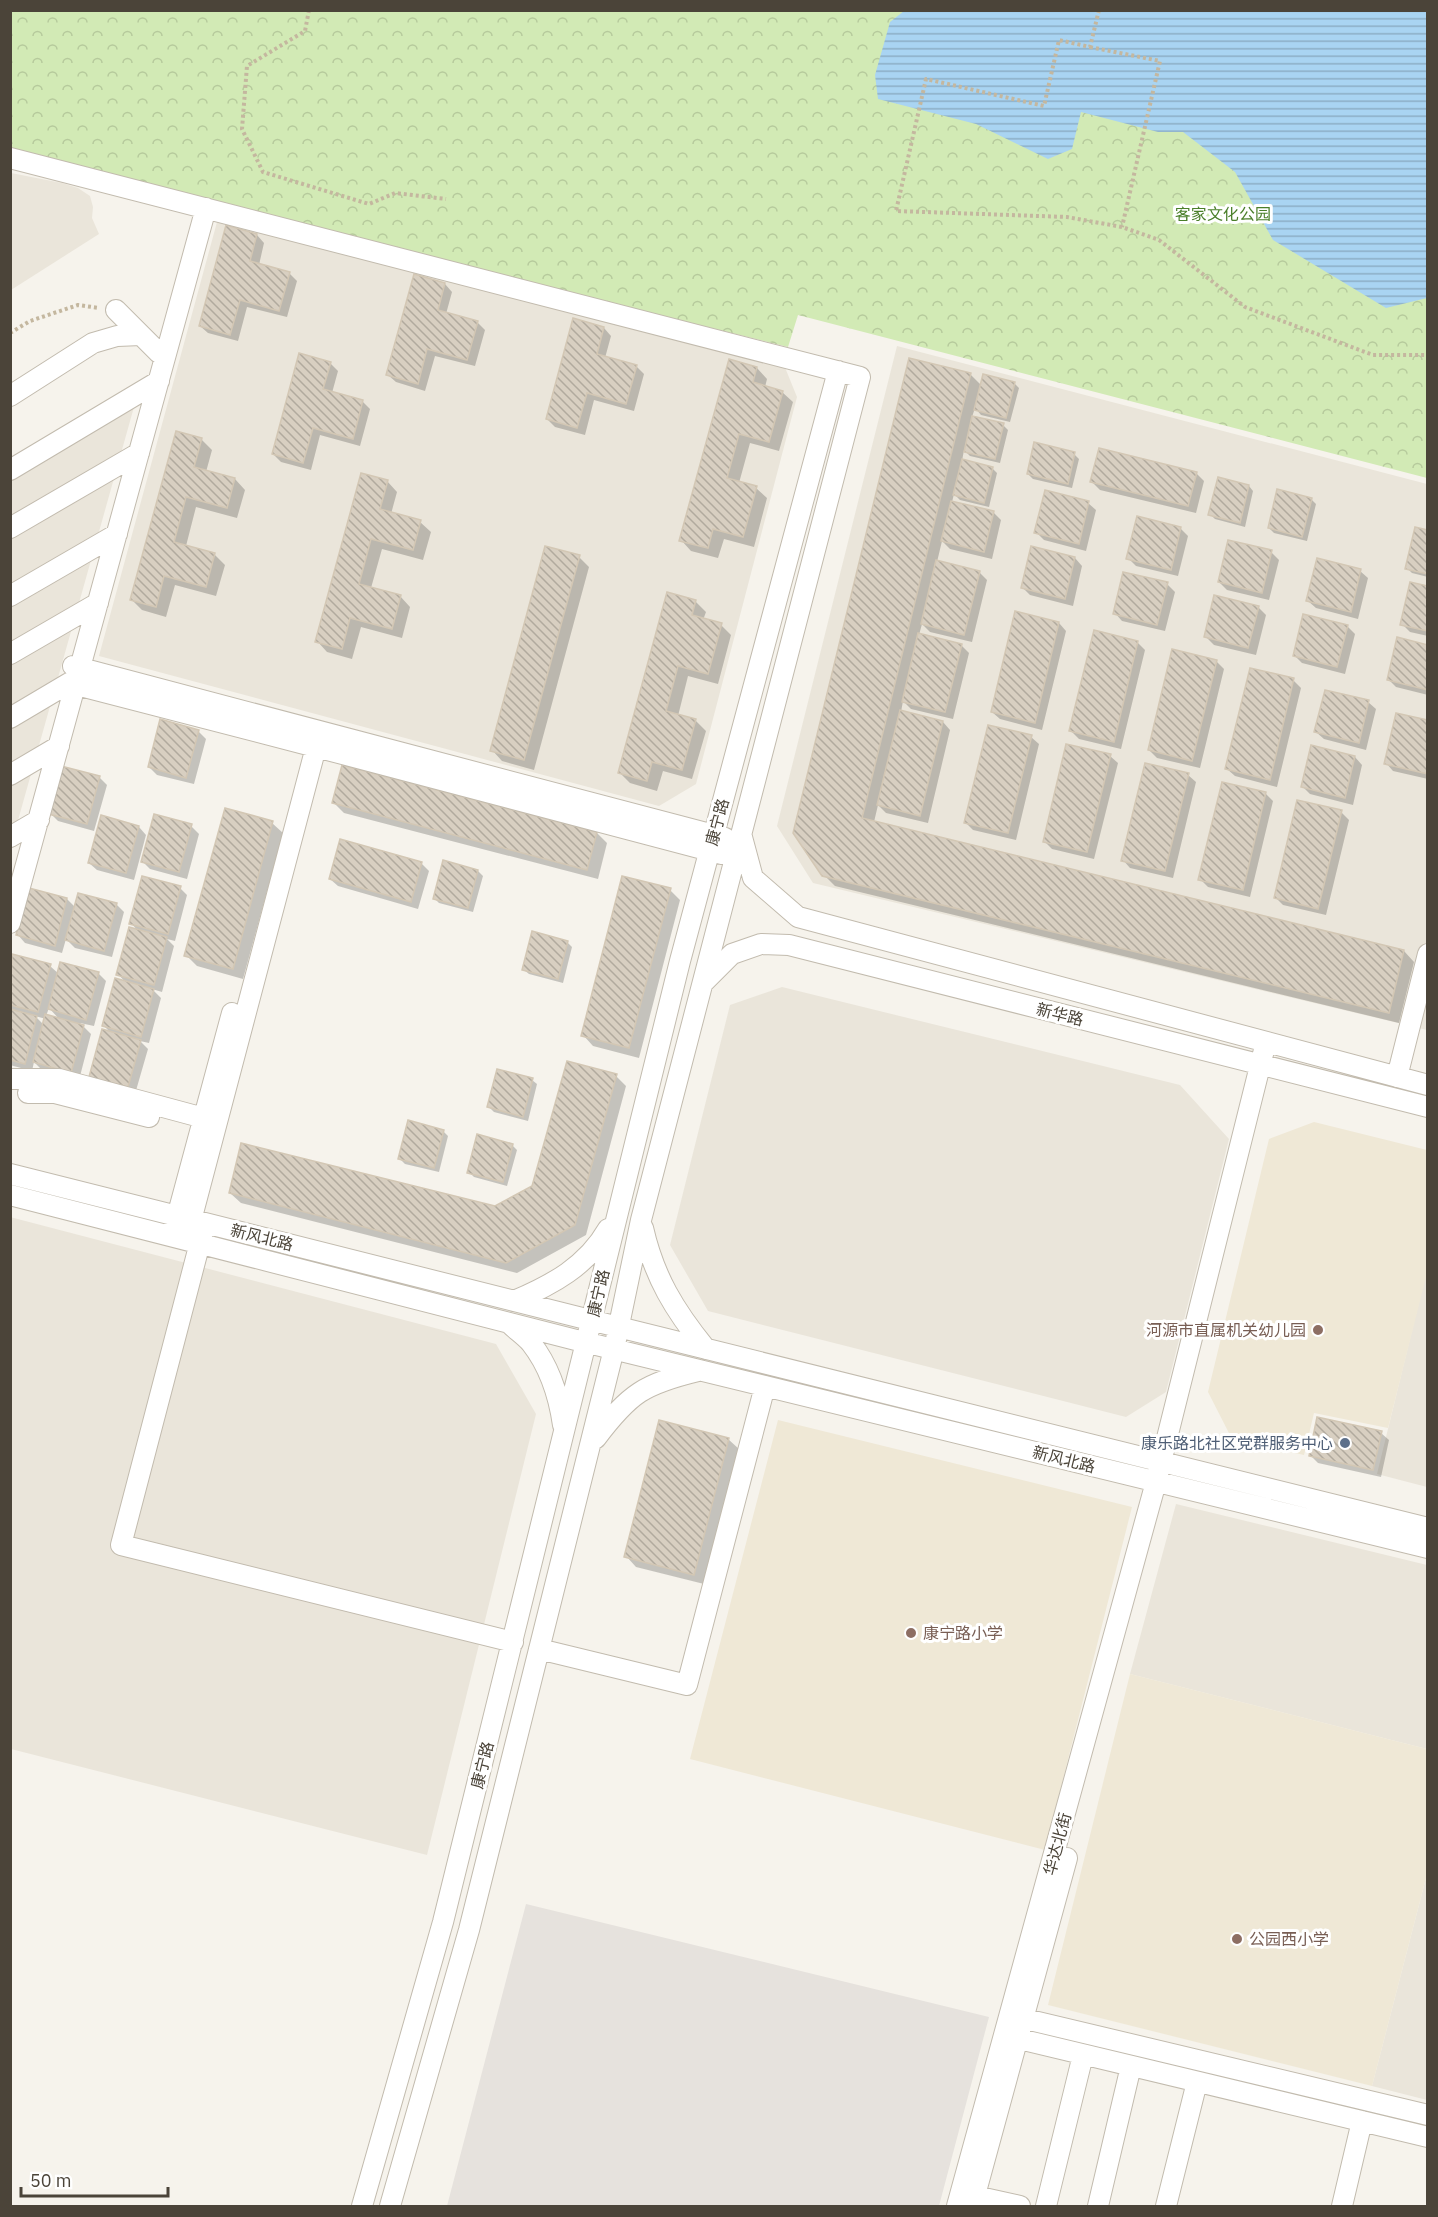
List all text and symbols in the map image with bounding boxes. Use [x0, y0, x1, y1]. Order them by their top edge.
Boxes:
park label: 客家文化公园 [1175, 204, 1271, 224]
street label: 康宁路 [701, 796, 733, 848]
street label: 新华路 [1034, 998, 1086, 1030]
street label: 新风北路 [229, 1220, 295, 1254]
street label: 康宁路 [583, 1267, 613, 1319]
place label: 河源市直属机关幼儿园 [1146, 1320, 1306, 1340]
marker: 河源市直属机关幼儿园 [1311, 1323, 1325, 1337]
place label: 康乐路北社区党群服务中心 [1141, 1433, 1333, 1453]
marker: 康乐路北社区党群服务中心 [1338, 1436, 1352, 1450]
street label: 新风北路 [1031, 1442, 1097, 1476]
place label: 康宁路小学 [923, 1623, 1003, 1643]
marker: 康宁路小学 [904, 1626, 918, 1640]
street label: 康宁路 [466, 1739, 498, 1791]
street label: 华达北街 [1039, 1810, 1075, 1878]
place label: 公园西小学 [1249, 1929, 1329, 1949]
marker: 公园西小学 [1230, 1932, 1244, 1946]
scale bar [21, 2160, 168, 2198]
text: 50 m [30, 2169, 72, 2192]

